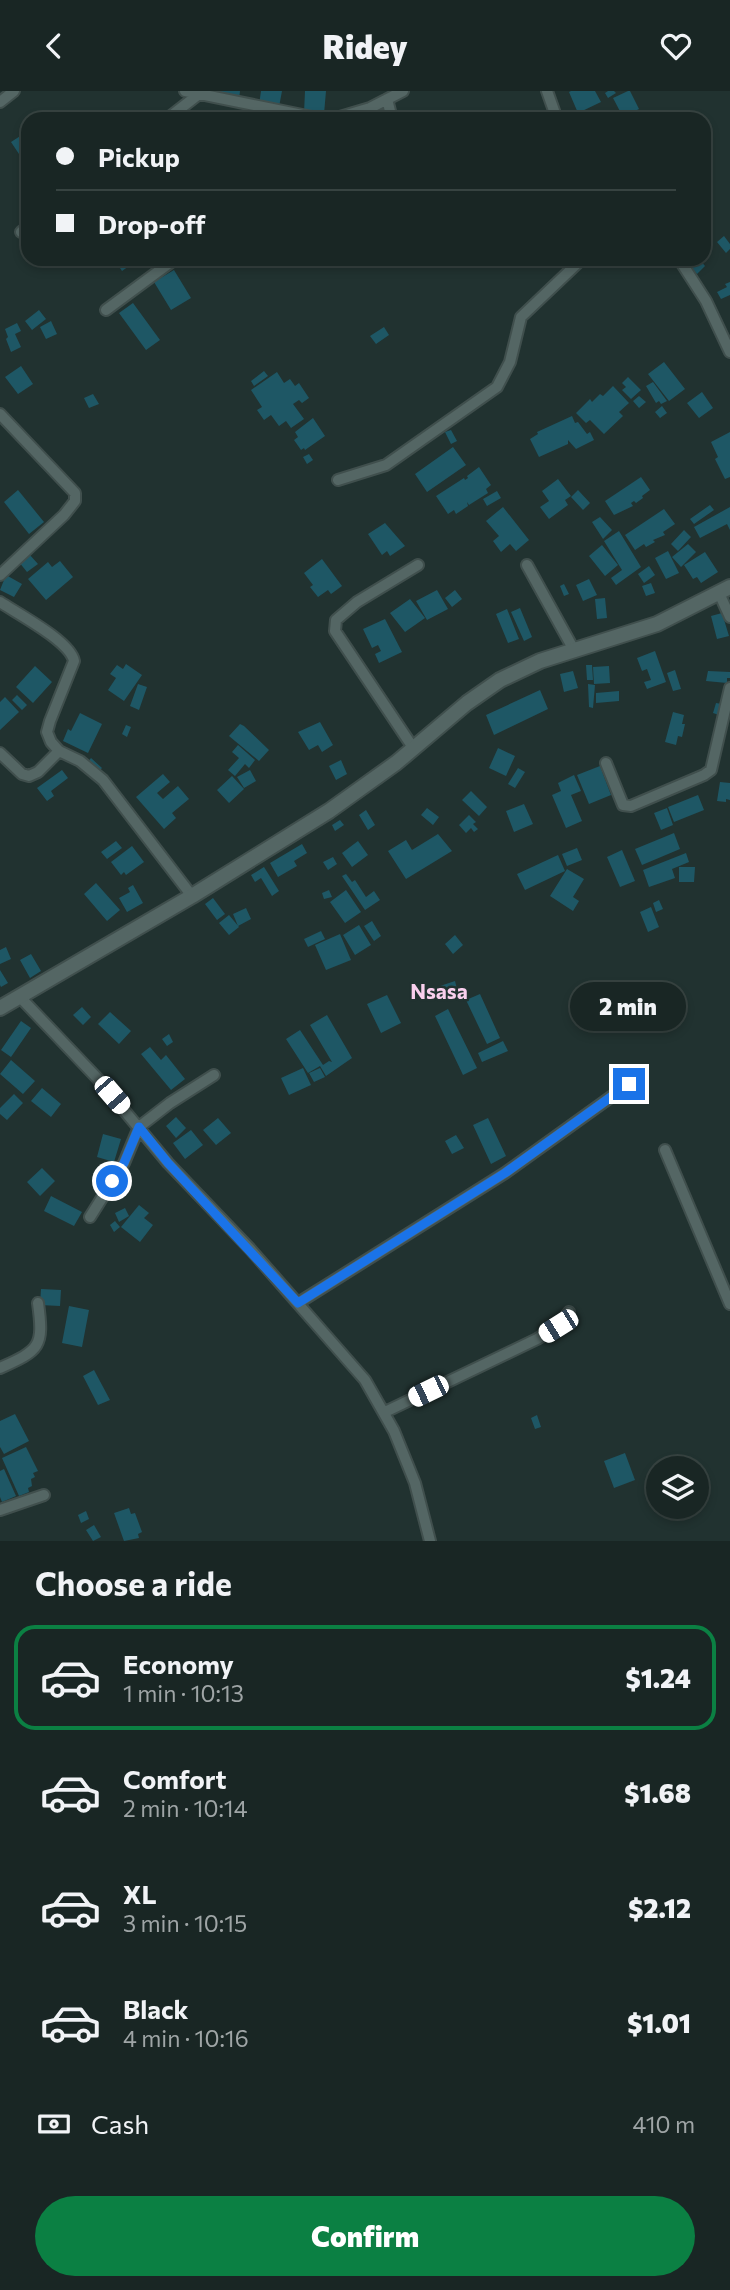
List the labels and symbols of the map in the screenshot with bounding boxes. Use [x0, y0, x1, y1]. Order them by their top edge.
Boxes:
district label: Nsasa [410, 978, 468, 1003]
callout: 2 min [571, 983, 687, 1031]
route end [613, 1068, 645, 1100]
car [91, 1072, 134, 1118]
route start [96, 1165, 128, 1197]
car [535, 1306, 582, 1346]
car [405, 1372, 452, 1410]

